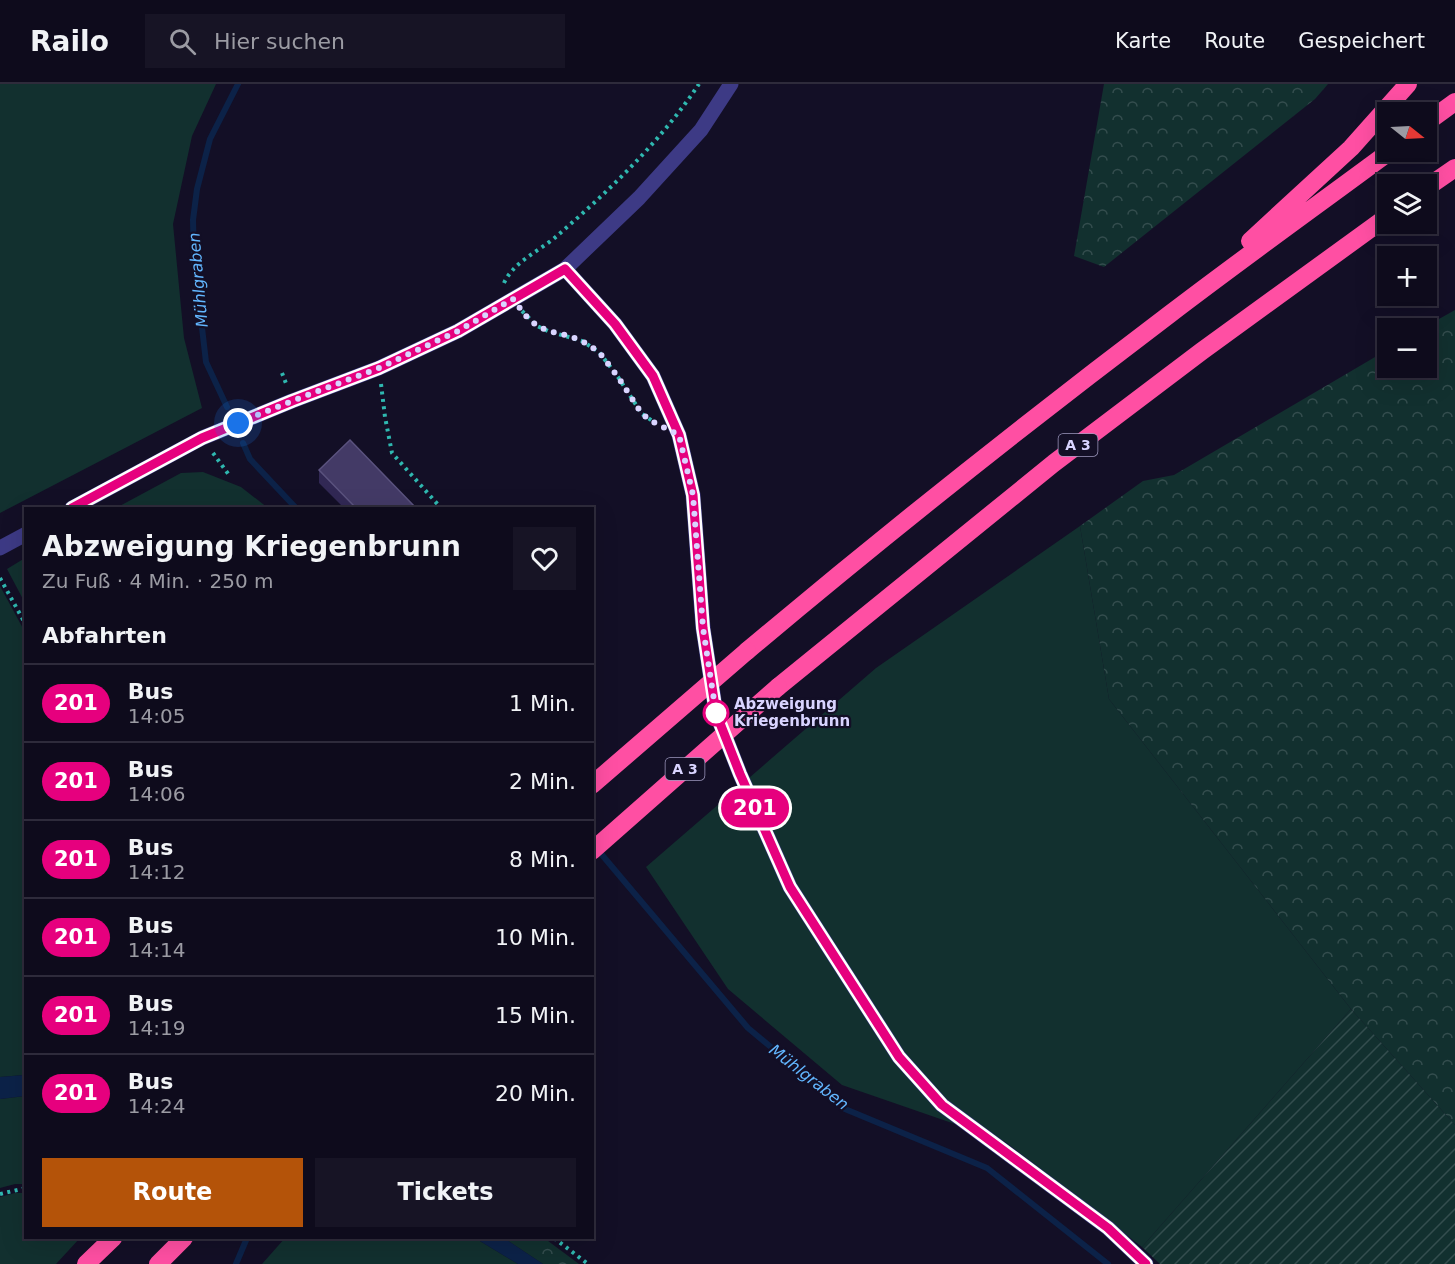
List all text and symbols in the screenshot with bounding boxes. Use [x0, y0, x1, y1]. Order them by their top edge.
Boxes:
search box [145, 14, 565, 68]
text: Railo [30, 25, 109, 58]
icon: search [166, 25, 199, 58]
text: Hier suchen [214, 29, 345, 54]
text: Karte [1115, 29, 1171, 53]
text: Route [1204, 29, 1265, 53]
text: Gespeichert [1298, 29, 1425, 53]
north arrow [1377, 102, 1437, 162]
map controls [1377, 102, 1437, 378]
button: layers [1377, 174, 1437, 234]
water label: Mühlgraben [184, 232, 212, 328]
button: + [1377, 246, 1437, 306]
button: − [1377, 318, 1437, 378]
your location [223, 408, 253, 438]
road number: A 3 [1058, 434, 1098, 456]
button: heart [513, 527, 576, 590]
text: Abzweigung Kriegenbrunn [42, 530, 461, 563]
text: Zu Fuß · 4 Min. · 250 m [42, 569, 274, 593]
text: Abfahrten [42, 623, 167, 648]
text: Bus [128, 679, 173, 704]
text: 201 [54, 691, 98, 715]
text: 1 Min. [509, 691, 576, 716]
place label: Abzweigung Kriegenbrunn [734, 695, 850, 730]
marker: Abzweigung Kriegenbrunn [703, 700, 729, 726]
text: 14:05 [128, 704, 185, 728]
text: Bus [128, 757, 173, 782]
road number: A 3 [666, 758, 704, 780]
text: 201 [54, 769, 98, 793]
text: 2 Min. [509, 769, 576, 794]
text: 14:06 [128, 782, 185, 806]
line badge: 201 [720, 788, 789, 828]
text: 201 [733, 796, 777, 820]
text: Bus [128, 835, 173, 860]
text: 201 [54, 847, 98, 871]
text: 8 Min. [509, 847, 576, 872]
text: 14:12 [128, 860, 185, 884]
text: Bus [128, 913, 173, 938]
text: 201 [54, 925, 98, 949]
text: 10 Min. [495, 925, 576, 950]
text: 14:14 [128, 938, 185, 962]
text: Bus [128, 991, 173, 1016]
text: 201 [54, 1003, 98, 1027]
text: 15 Min. [495, 1003, 576, 1028]
text: 14:19 [128, 1016, 185, 1040]
water label: Mühlgraben [766, 1040, 852, 1114]
text: Bus [128, 1069, 173, 1094]
text: 201 [54, 1081, 98, 1105]
text: 20 Min. [495, 1081, 576, 1106]
text: 14:24 [128, 1094, 185, 1118]
button: Route [42, 1158, 303, 1227]
button: Tickets [315, 1158, 576, 1227]

